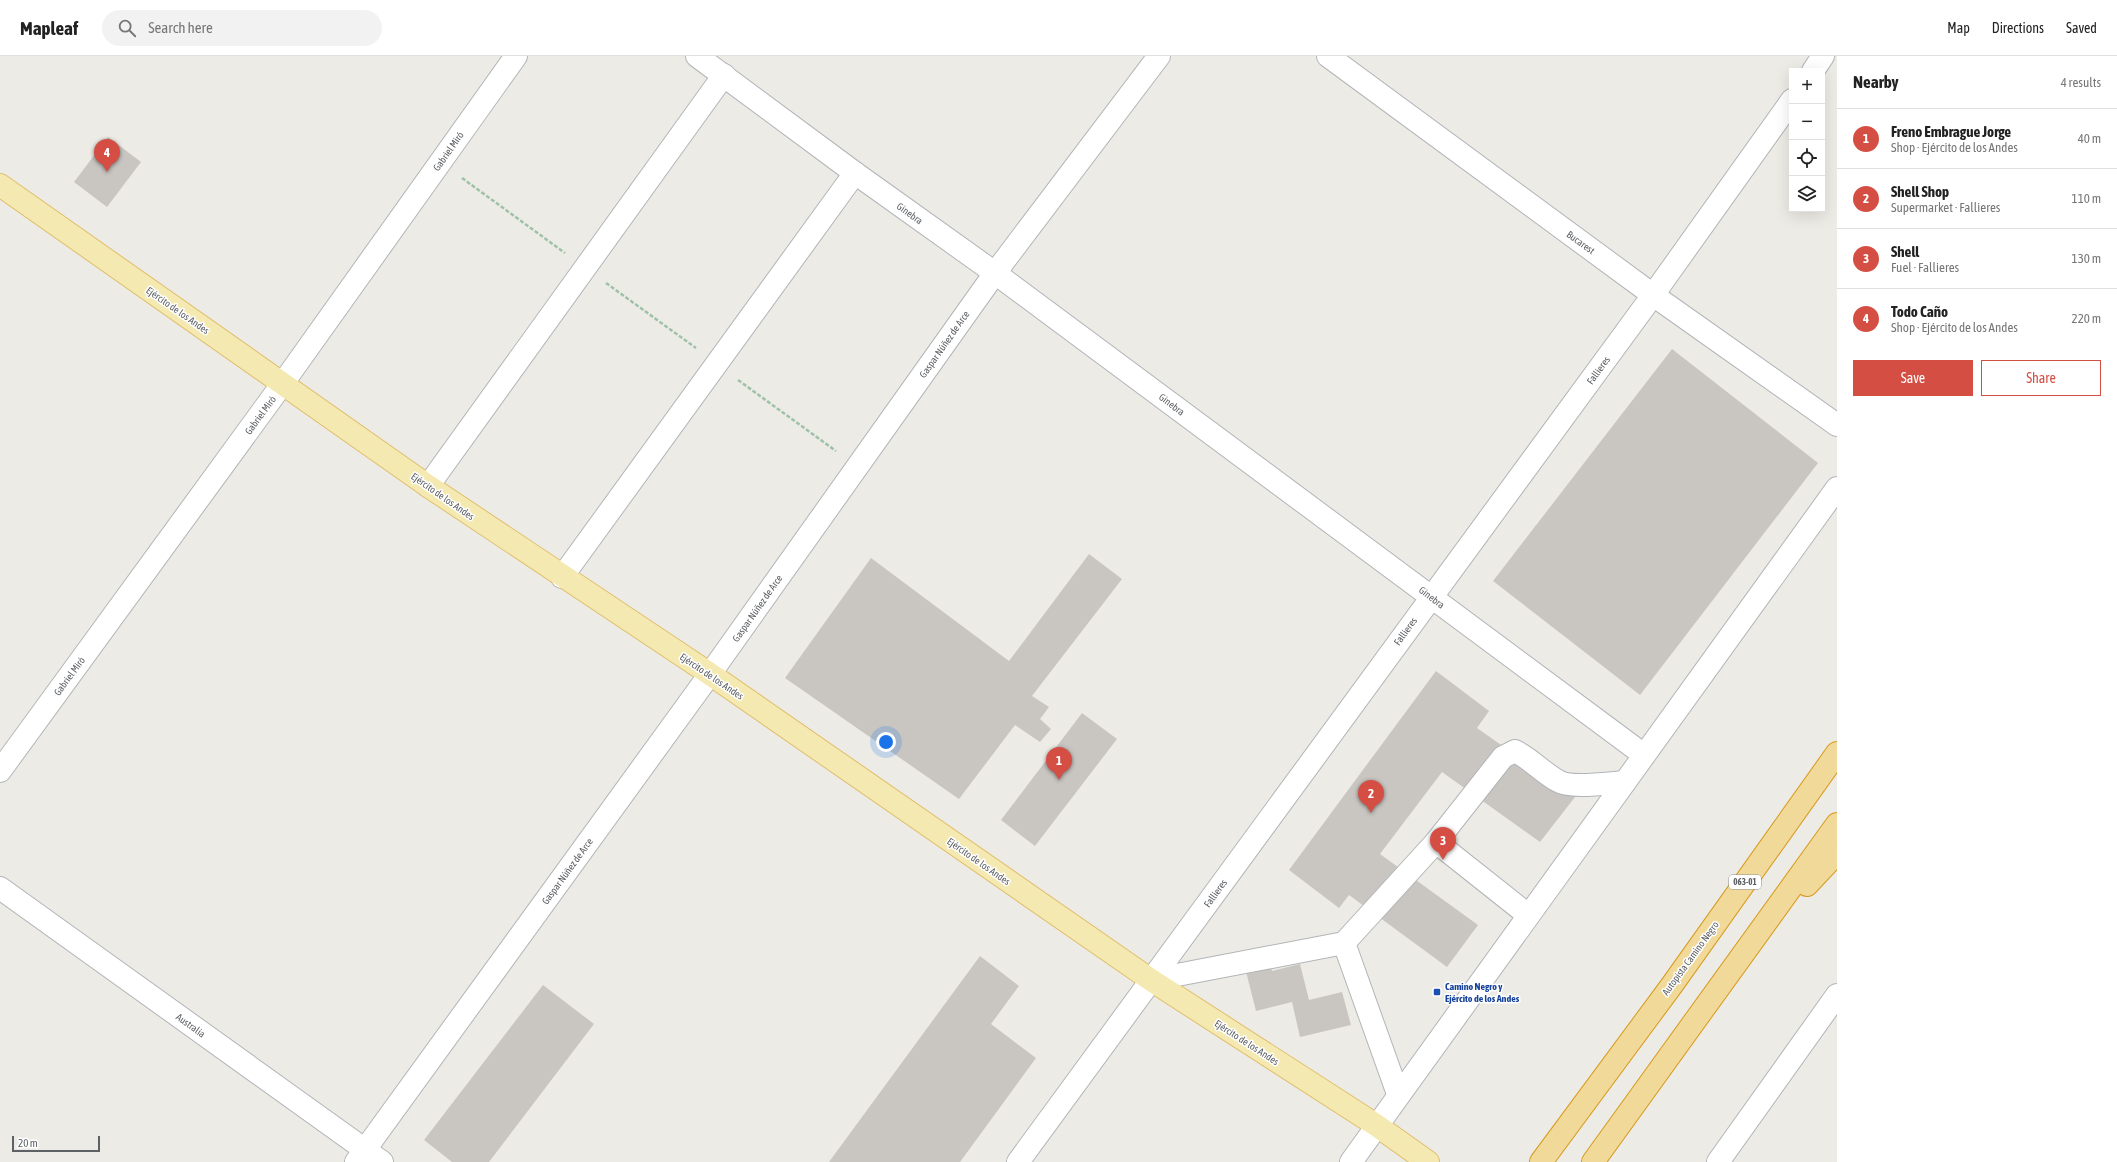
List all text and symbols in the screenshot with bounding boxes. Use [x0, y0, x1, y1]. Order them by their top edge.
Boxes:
search box [102, 10, 382, 46]
text: Mapleaf [20, 17, 78, 39]
icon: search [116, 17, 138, 39]
text: Search here [148, 19, 213, 36]
text: Map [1947, 20, 1970, 36]
text: Directions [1992, 20, 2044, 36]
text: Saved [2066, 20, 2097, 36]
map controls [1789, 68, 1825, 212]
button: + [1789, 68, 1825, 104]
text: Nearby [1853, 72, 1899, 92]
text: 4 results [2061, 75, 2101, 90]
button: − [1789, 104, 1825, 140]
text: Freno Embrague Jorge [1891, 123, 2011, 140]
street label: Gabriel Miró [431, 129, 466, 173]
text: 1 [1863, 131, 1869, 146]
text: 40 m [2078, 131, 2101, 146]
pin: 4 [94, 139, 120, 172]
button: locate [1789, 140, 1825, 176]
text: Shop · Ejército de los Andes [1891, 140, 2018, 155]
button: layers [1789, 176, 1825, 212]
text: Shell Shop [1891, 183, 1949, 200]
text: 2 [1863, 191, 1869, 206]
text: 110 m [2072, 191, 2101, 206]
street label: Ginebra [895, 200, 925, 227]
text: Supermarket · Fallieres [1891, 200, 2000, 215]
street label: Bucarest [1565, 229, 1597, 256]
text: Shell [1891, 243, 1919, 260]
text: 3 [1863, 251, 1869, 266]
text: 130 m [2072, 251, 2101, 266]
text: Fuel · Fallieres [1891, 260, 1959, 275]
street label: Ejército de los Andes [144, 285, 212, 336]
text: Todo Caño [1891, 303, 1948, 320]
street label: Gaspar Núñez de Arce [917, 308, 972, 380]
text: 4 [1863, 311, 1869, 326]
text: 220 m [2072, 311, 2101, 326]
text: Shop · Ejército de los Andes [1891, 320, 2018, 335]
street label: Fallieres [1585, 354, 1612, 386]
button: Save [1853, 360, 1973, 396]
button: Share [1981, 360, 2101, 396]
street label: Ginebra [1157, 391, 1187, 418]
street label: Gabriel Miró [243, 394, 278, 437]
street label: Ejército de los Andes [409, 471, 477, 522]
street label: Gaspar Núñez de Arce [730, 572, 785, 644]
street label: Ginebra [1417, 584, 1447, 611]
street label: Fallieres [1392, 615, 1419, 647]
street label: Ejército de los Andes [678, 651, 746, 702]
street label: Gabriel Miró [52, 655, 87, 698]
your location [876, 732, 896, 752]
pin: 1 [1046, 747, 1072, 780]
pin: 2 [1358, 780, 1384, 813]
pin: 3 [1430, 827, 1456, 860]
street label: Gaspar Núñez de Arce [540, 836, 595, 906]
street label: Ejército de los Andes [945, 836, 1013, 887]
road number: 063-01 [1729, 875, 1761, 889]
street label: Fallieres [1202, 877, 1229, 909]
street label: Autopista Camino Negro [1660, 919, 1721, 997]
place label: Camino Negro y Ejército de los Andes [1445, 981, 1520, 1004]
marker: Camino Negro y Ejército de los Andes [1432, 987, 1442, 997]
street label: Australia [174, 1011, 208, 1040]
street label: Ejército de los Andes [1213, 1018, 1281, 1068]
scale bar [12, 1134, 100, 1153]
text: 20 m [18, 1137, 38, 1149]

